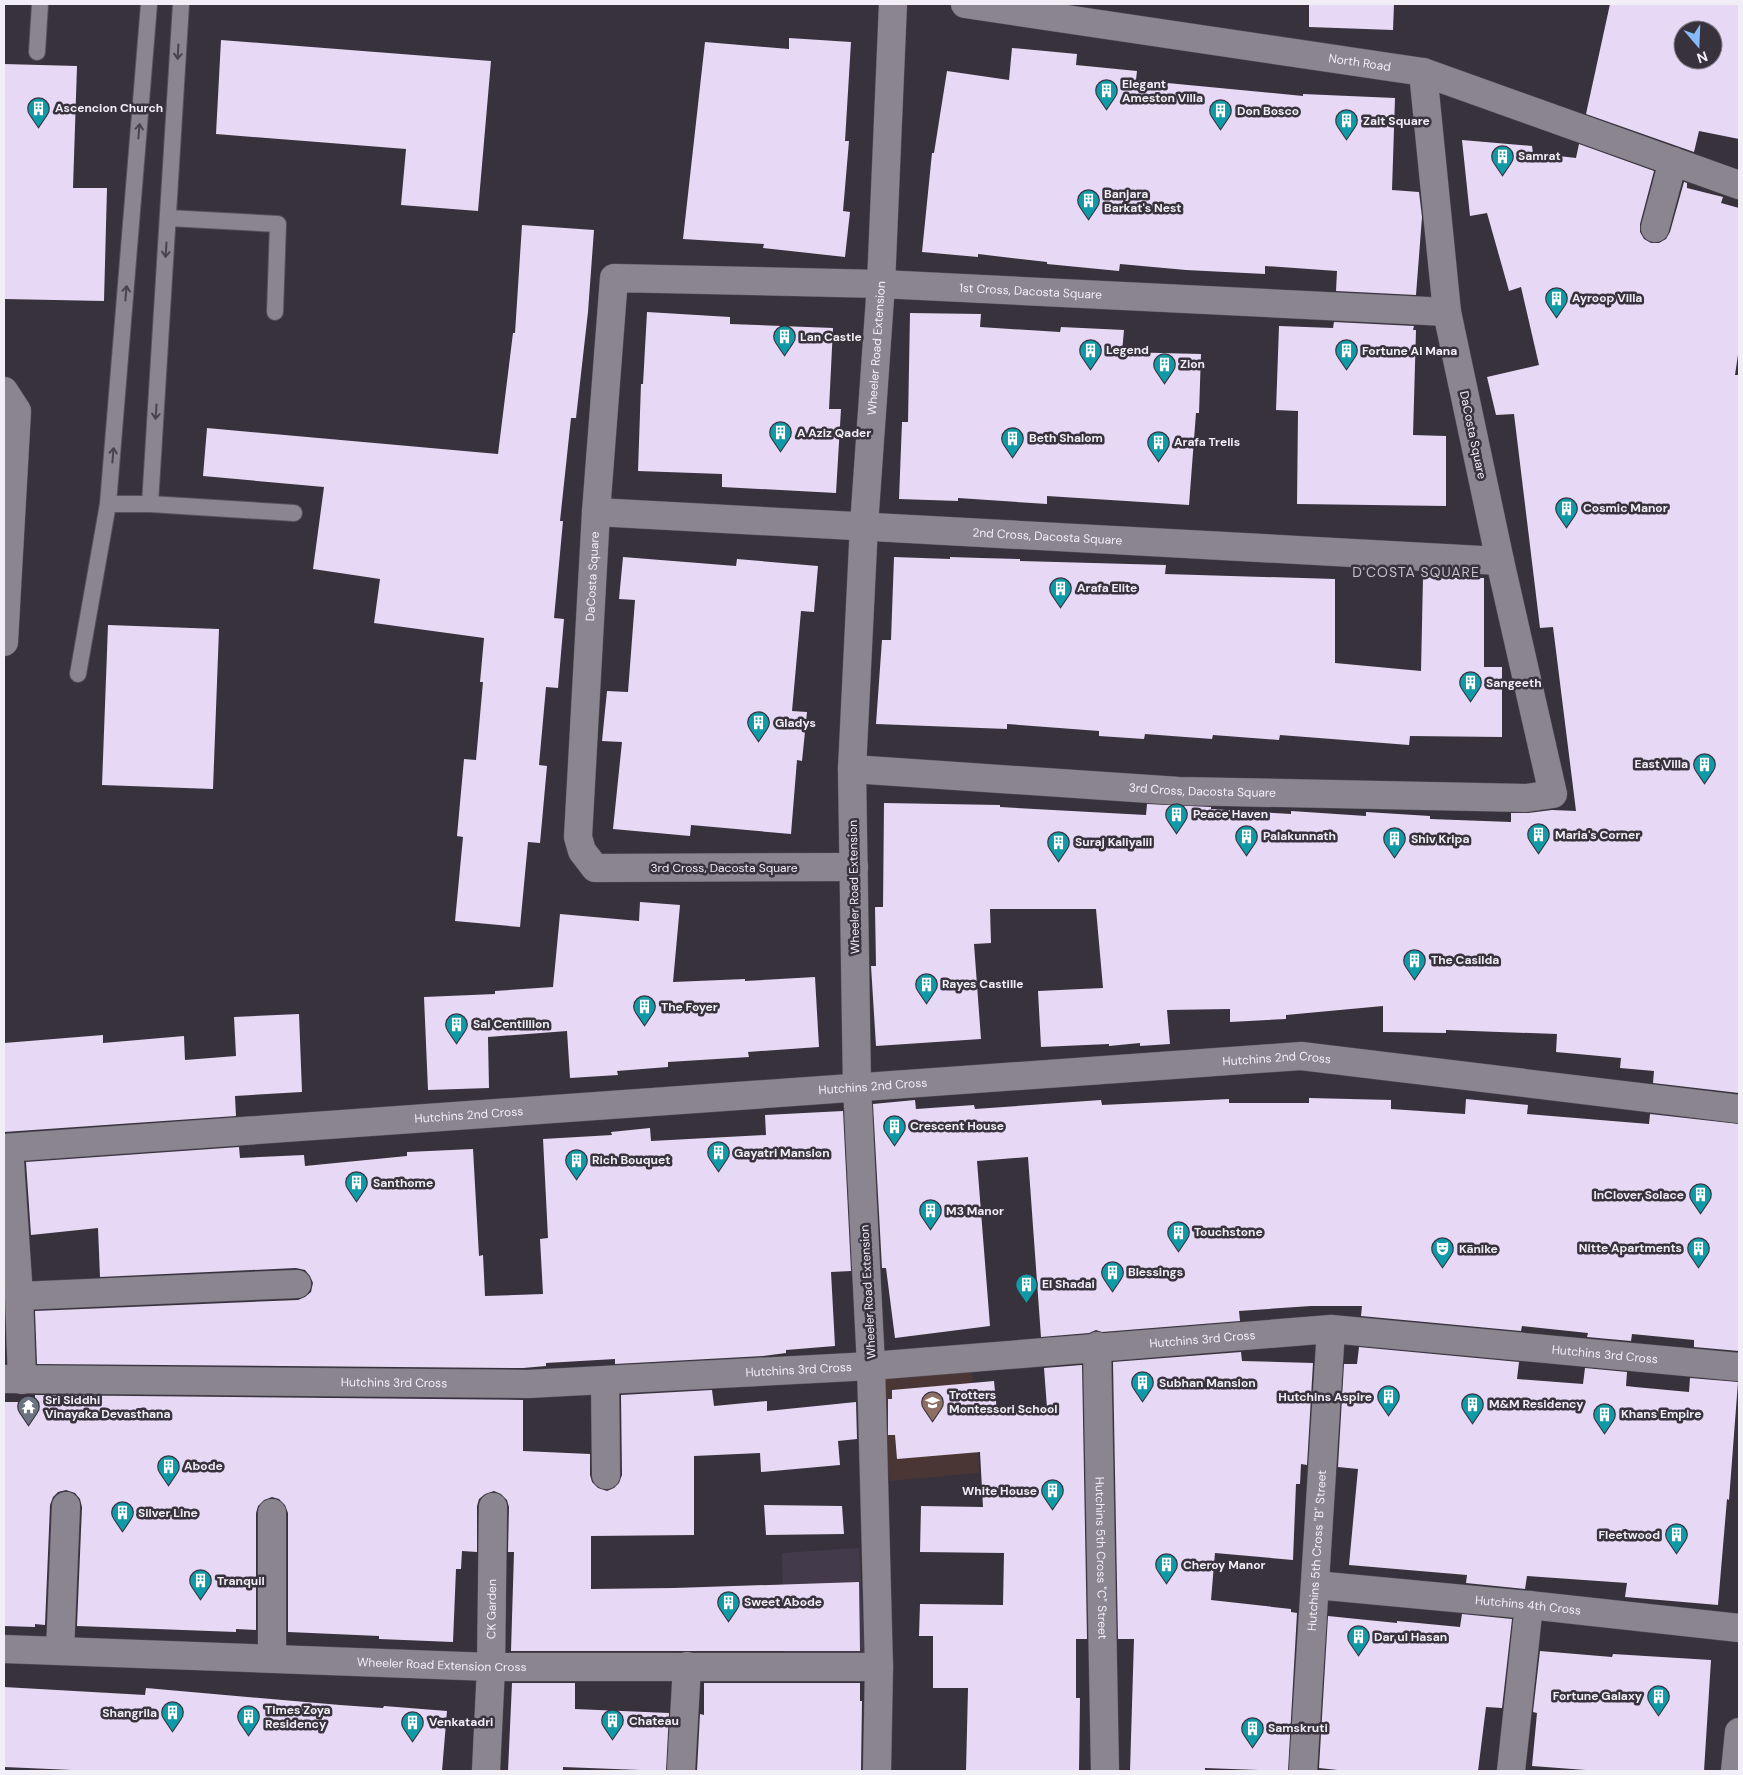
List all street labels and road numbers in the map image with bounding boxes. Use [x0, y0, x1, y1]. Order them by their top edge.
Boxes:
street label: North Road [1328, 50, 1392, 75]
street label: 1st Cross, Dacosta Square [959, 280, 1102, 303]
street label: Wheeler Road Extension [864, 281, 889, 416]
street label: DaCosta Square [1456, 390, 1490, 481]
street label: 2nd Cross, Dacosta Square [972, 524, 1123, 549]
street label: DaCosta Square [582, 531, 603, 622]
street label: 3rd Cross, Dacosta Square [1128, 780, 1276, 801]
street label: Wheeler Road Extension [845, 820, 863, 954]
street label: 3rd Cross, Dacosta Square [650, 860, 798, 876]
street label: Hutchins 2nd Cross [1222, 1048, 1332, 1070]
street label: Hutchins 2nd Cross [818, 1075, 928, 1098]
street label: Hutchins 2nd Cross [414, 1103, 524, 1127]
street label: Wheeler Road Extension [856, 1224, 880, 1359]
street label: Hutchins 3rd Cross [1149, 1327, 1256, 1352]
street label: Hutchins 3rd Cross [1551, 1342, 1659, 1367]
street label: Hutchins 3rd Cross [745, 1359, 852, 1381]
street label: Hutchins 3rd Cross [341, 1374, 447, 1391]
street label: Hutchins 5th Cross "B" Street [1304, 1469, 1330, 1631]
street label: Hutchins 5th Cross "C" Street [1091, 1476, 1111, 1640]
street label: CK Garden [483, 1579, 500, 1639]
street label: Hutchins 4th Cross [1474, 1592, 1582, 1619]
street label: Wheeler Road Extension Cross [357, 1654, 527, 1675]

